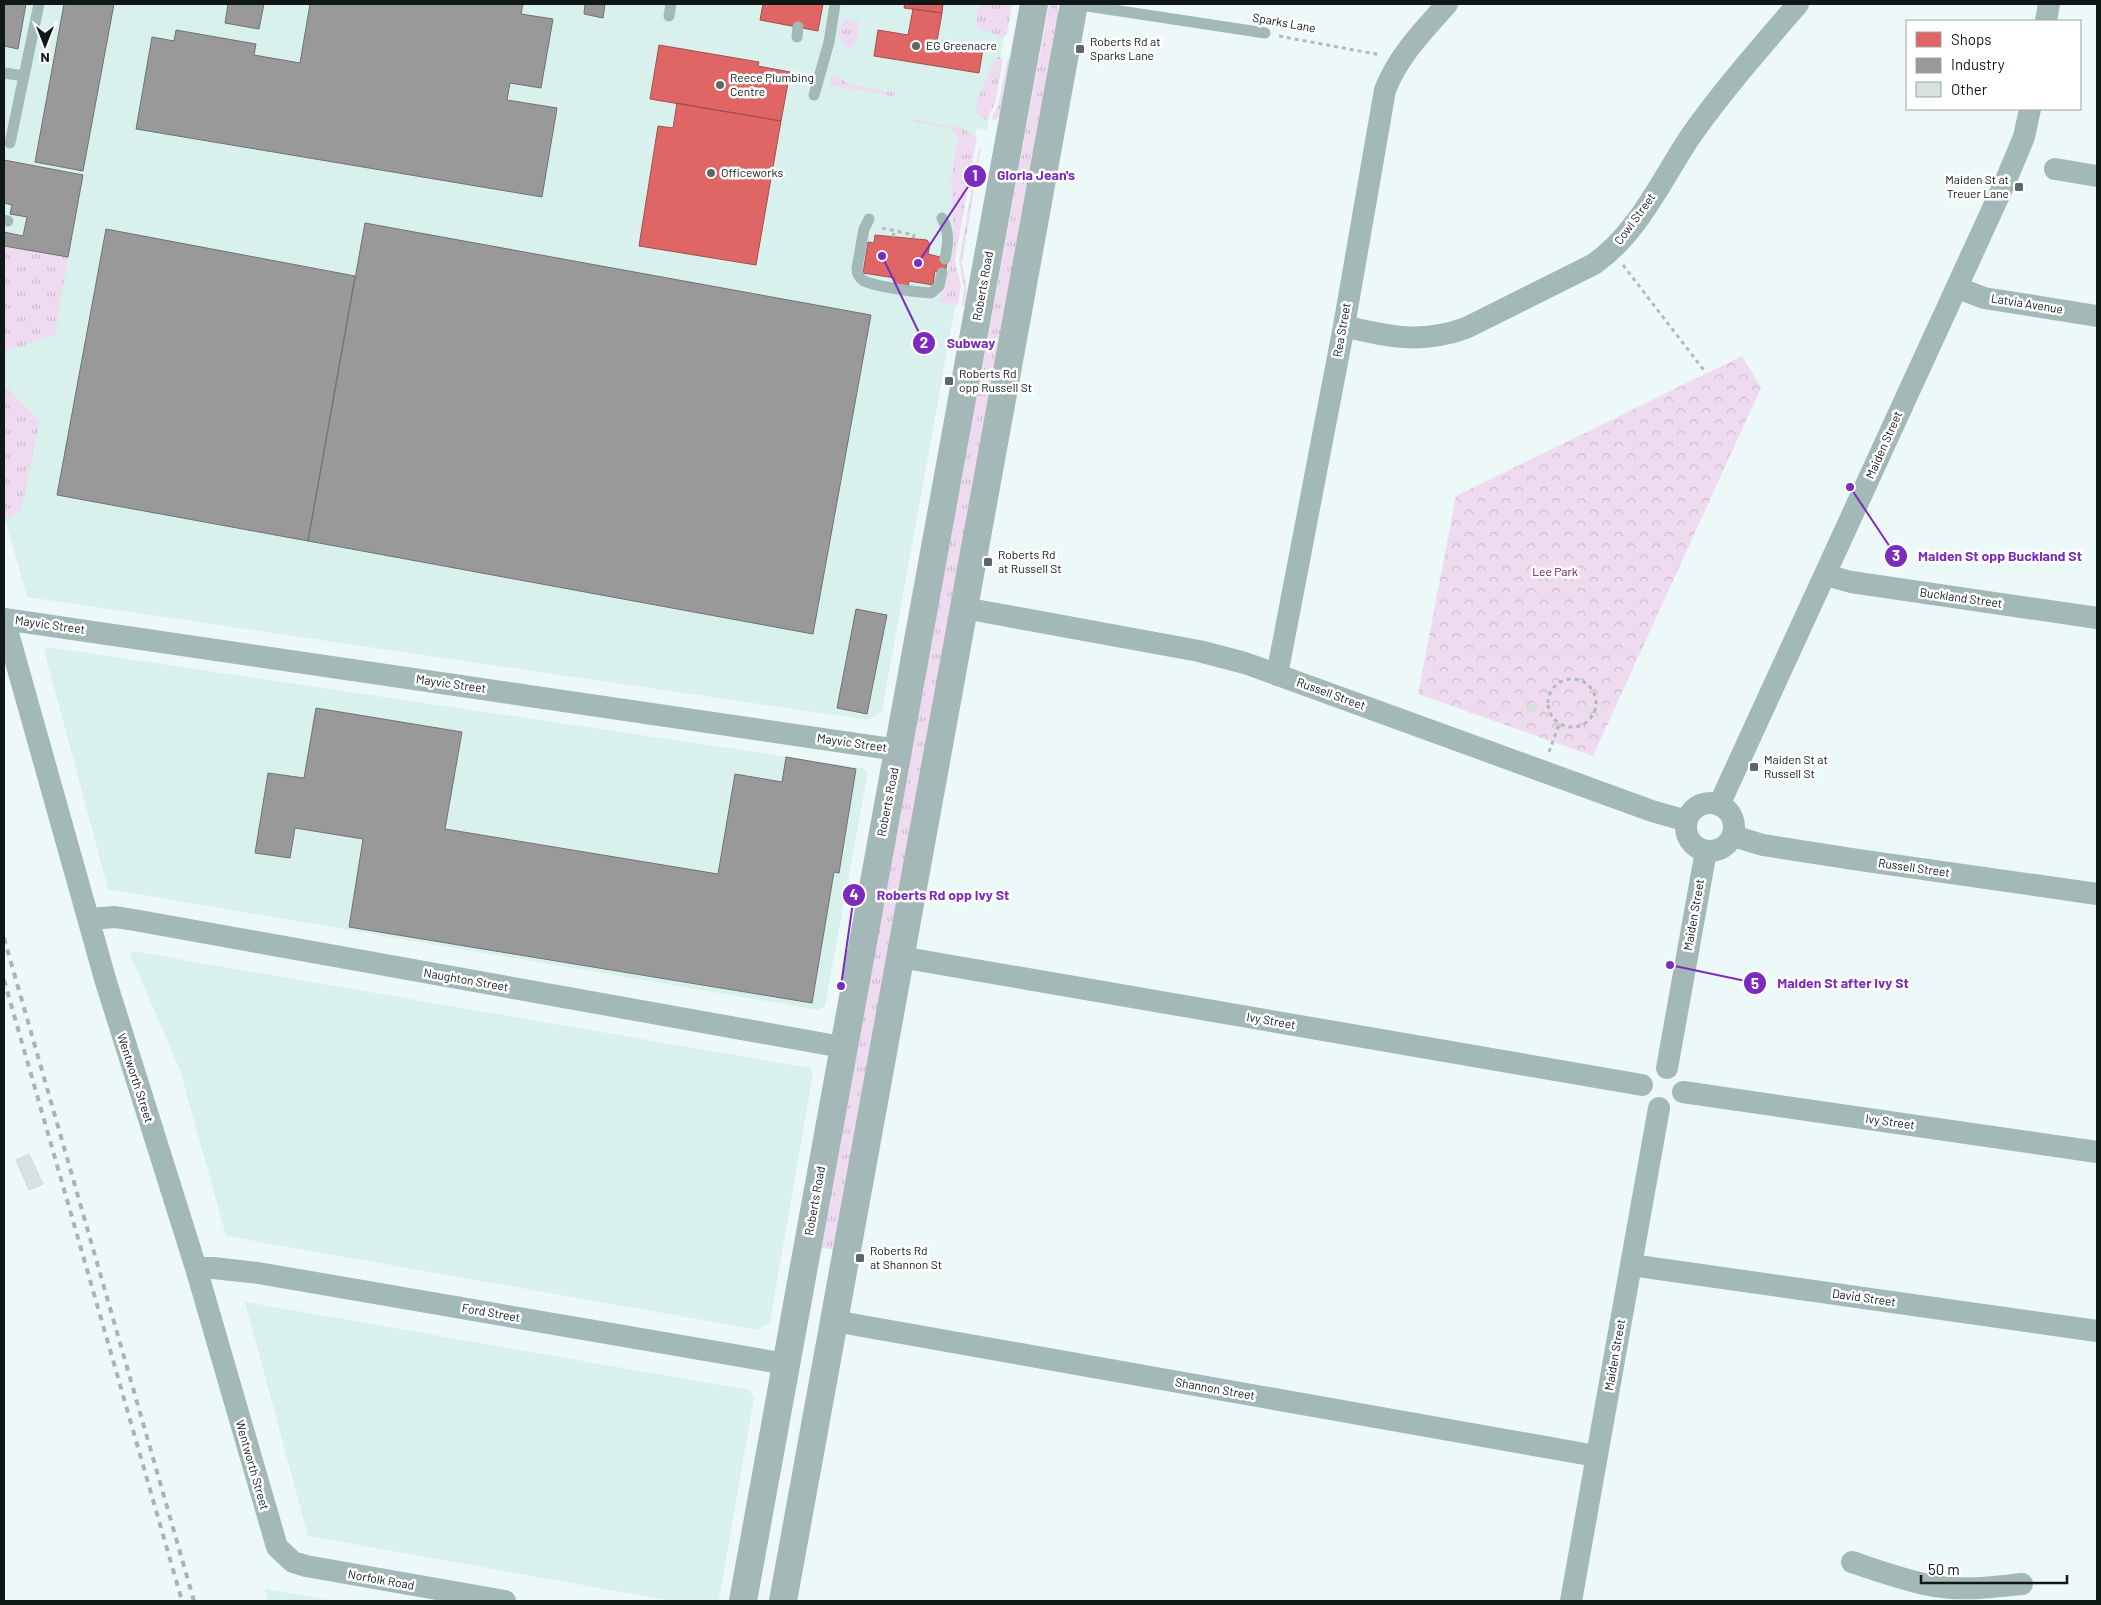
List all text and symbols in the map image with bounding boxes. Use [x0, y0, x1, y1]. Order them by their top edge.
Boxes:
street label: Sparks Lane [1251, 10, 1317, 34]
north arrow [20, 20, 70, 70]
legend [1906, 20, 2081, 110]
text: Shops [1951, 30, 1991, 48]
place label: Roberts Rd at Sparks Lane [1090, 34, 1161, 62]
place label: EG Greenacre [926, 38, 997, 52]
marker: EG Greenacre [910, 40, 922, 52]
marker: Roberts Rd at Sparks Lane [1074, 43, 1086, 55]
text: N [40, 50, 50, 67]
text: Industry [1951, 55, 2005, 73]
place label: Reece Plumbing Centre [730, 70, 814, 98]
marker: Reece Plumbing Centre [714, 79, 726, 91]
text: Other [1951, 80, 1988, 98]
callout: Gloria Jean's [962, 161, 1085, 190]
place label: Officeworks [721, 165, 783, 179]
text: 1 [972, 166, 978, 184]
text: Gloria Jean's [997, 166, 1075, 183]
marker: Officeworks [705, 167, 717, 179]
place label: Maiden St at Treuer Lane [1945, 172, 2009, 200]
marker: Maiden St at Treuer Lane [2013, 181, 2025, 193]
street label: Cowl Street [1611, 190, 1658, 247]
street label: Roberts Road [969, 250, 995, 322]
street label: Latvia Avenue [1990, 290, 2064, 316]
street label: Rea Street [1329, 302, 1353, 358]
callout: Subway [912, 328, 1005, 357]
text: 2 [920, 333, 928, 351]
text: Subway [947, 334, 995, 351]
place label: Roberts Rd opp Russell St [959, 366, 1032, 394]
marker: Roberts Rd opp Russell St [943, 375, 955, 387]
street label: Maiden Street [1862, 409, 1904, 480]
callout: Maiden St opp Buckland St [1883, 541, 2092, 570]
text: 3 [1892, 546, 1900, 564]
place label: Roberts Rd at Russell St [998, 547, 1062, 575]
text: Maiden St opp Buckland St [1918, 547, 2082, 564]
marker: Roberts Rd at Russell St [982, 556, 994, 568]
park label: Lee Park [1532, 564, 1578, 578]
street label: Buckland Street [1919, 584, 2003, 610]
street label: Mayvic Street [14, 612, 86, 636]
street label: Mayvic Street [415, 671, 487, 695]
street label: Russell Street [1295, 674, 1368, 712]
street label: Mayvic Street [816, 730, 888, 754]
place label: Maiden St at Russell St [1764, 752, 1828, 780]
marker: Maiden St at Russell St [1748, 761, 1760, 773]
street label: Roberts Road [873, 766, 901, 838]
street label: Russell Street [1877, 855, 1951, 879]
street label: Maiden Street [1680, 878, 1706, 952]
callout: Roberts Rd opp Ivy St [842, 880, 1019, 909]
text: 4 [849, 885, 859, 903]
text: Roberts Rd opp Ivy St [877, 886, 1009, 903]
street label: Naughton Street [423, 965, 510, 993]
callout: Maiden St after Ivy St [1742, 969, 1919, 998]
text: 5 [1751, 974, 1759, 992]
text: Maiden St after Ivy St [1777, 974, 1909, 991]
street label: Ivy Street [1246, 1009, 1297, 1031]
street label: Wentworth Street [115, 1031, 157, 1124]
street label: Ivy Street [1865, 1111, 1916, 1131]
street label: Roberts Road [801, 1165, 827, 1237]
place label: Roberts Rd at Shannon St [870, 1243, 942, 1271]
marker: Roberts Rd at Shannon St [854, 1252, 866, 1264]
street label: David Street [1832, 1286, 1897, 1308]
street label: Ford Street [461, 1300, 521, 1324]
street label: Maiden Street [1601, 1318, 1627, 1392]
street label: Shannon Street [1174, 1374, 1256, 1402]
street label: Wentworth Street [233, 1418, 272, 1511]
scale bar [1921, 1552, 2067, 1584]
text: 50 m [1928, 1560, 1960, 1578]
street label: Norfolk Road [347, 1566, 415, 1592]

